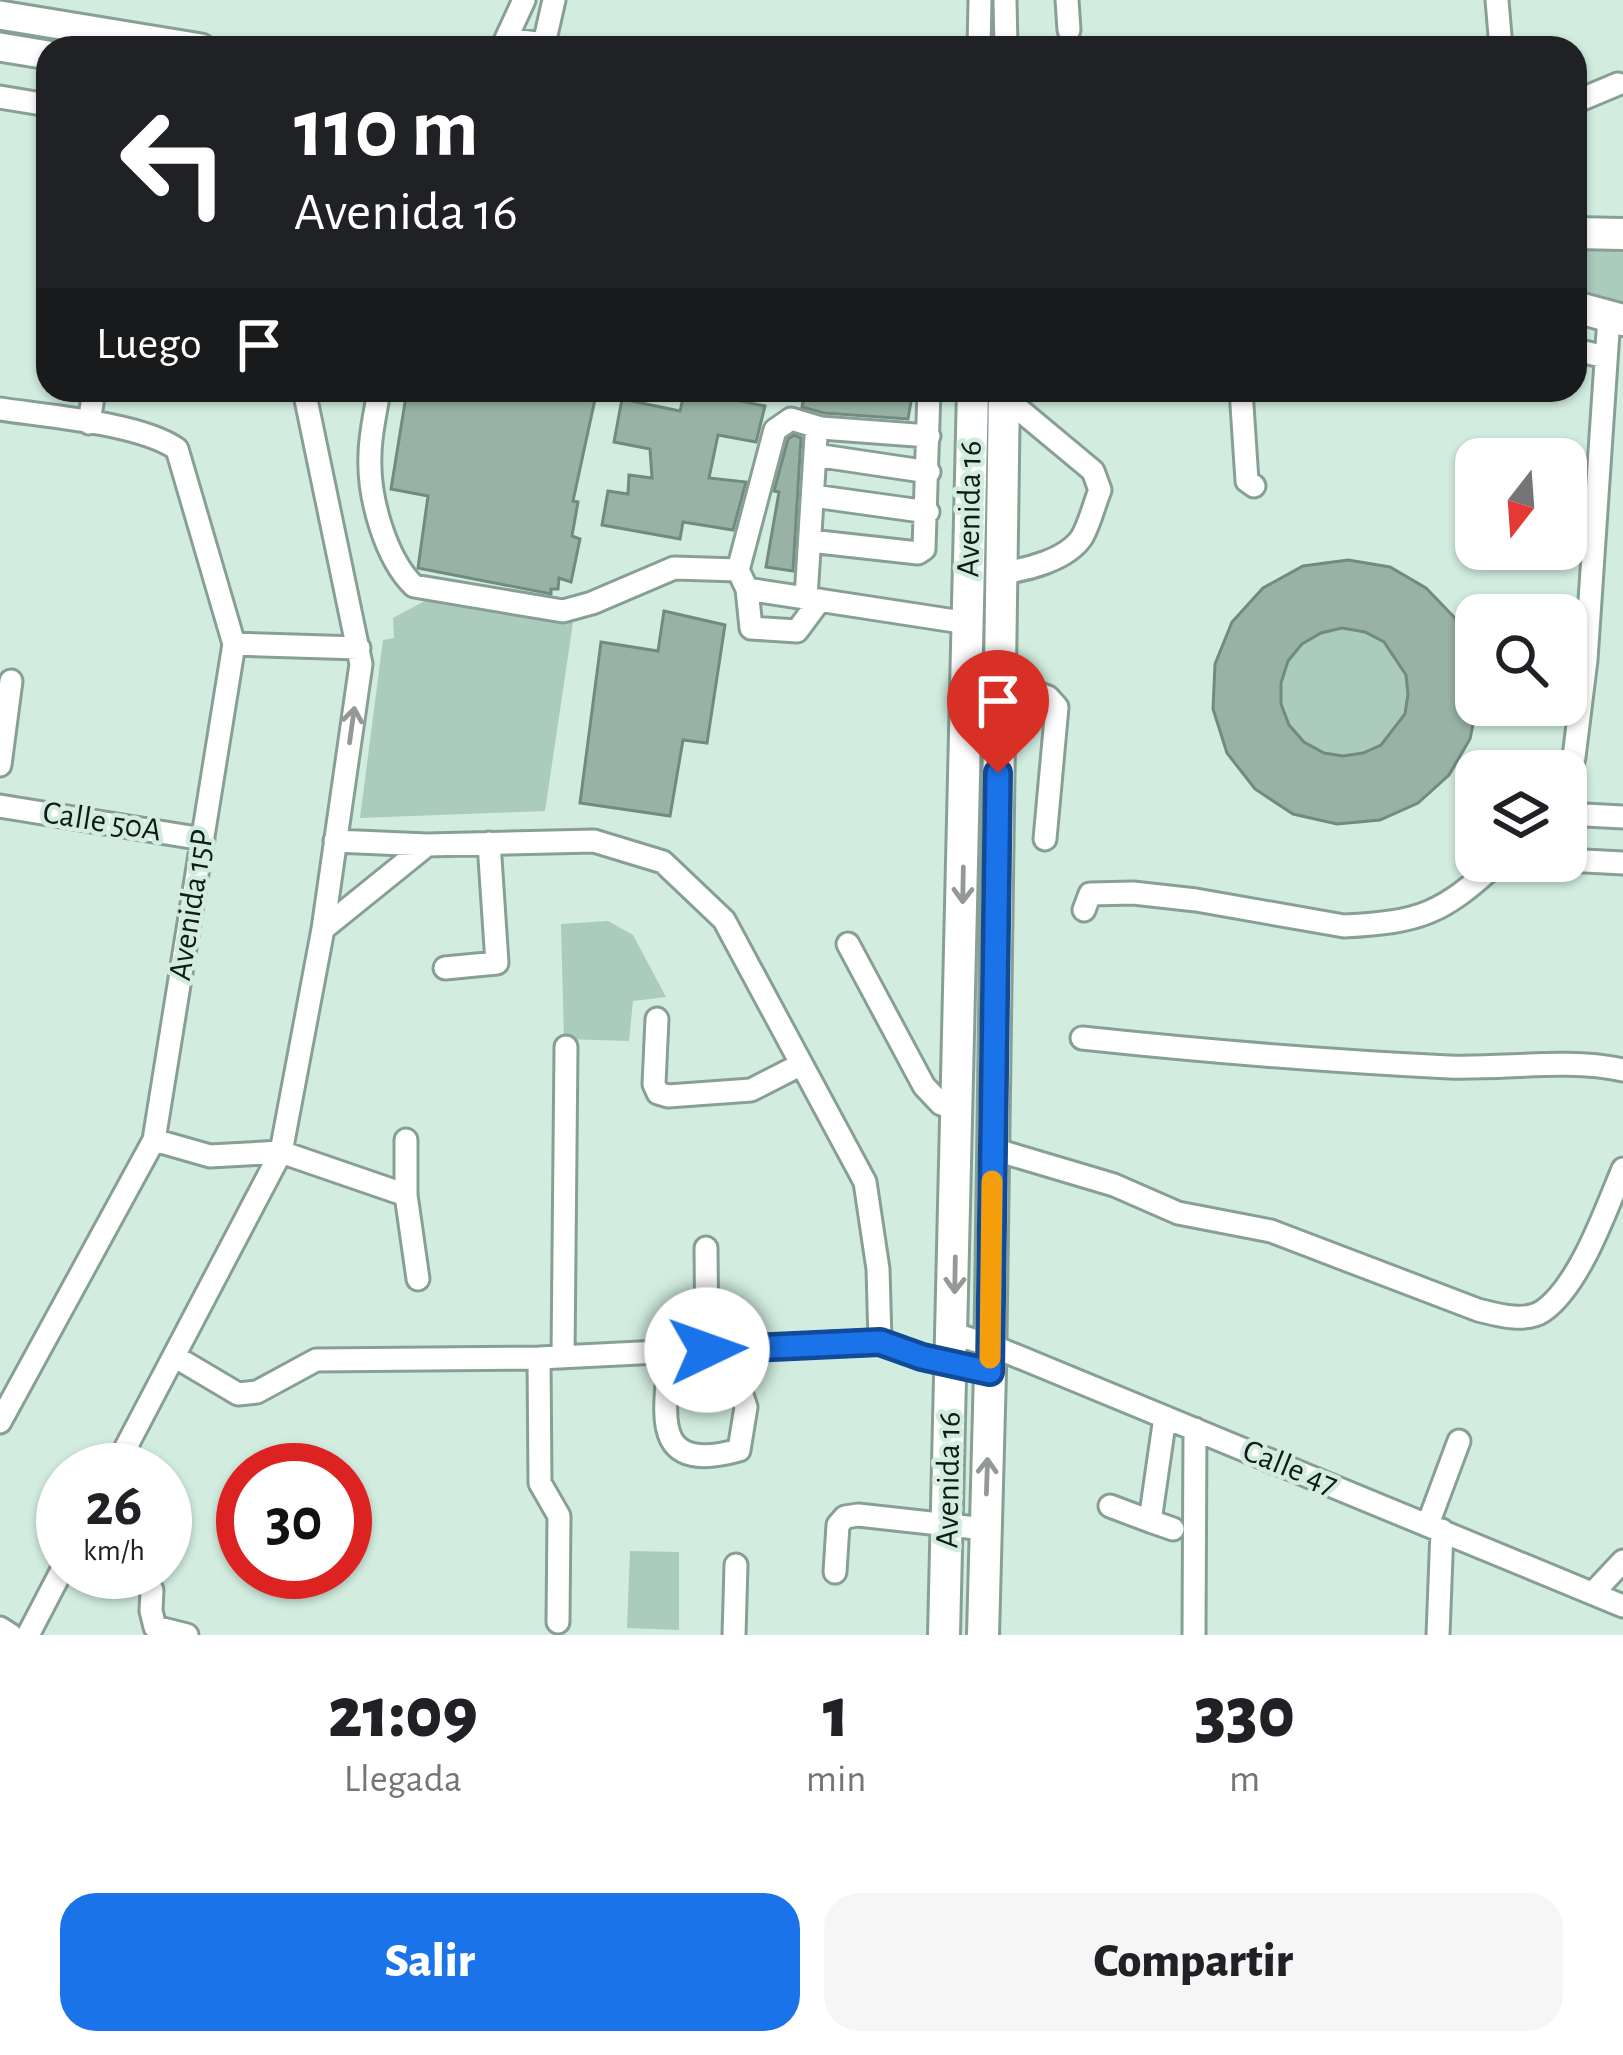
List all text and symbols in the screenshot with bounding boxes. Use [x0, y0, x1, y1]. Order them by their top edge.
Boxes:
icon: left [96, 84, 252, 240]
text: 110 m [294, 88, 479, 172]
text: Avenida 16 [294, 186, 518, 240]
icon: arrive [226, 312, 292, 378]
text: Luego [96, 322, 202, 367]
north arrow [1455, 438, 1587, 570]
map controls [1455, 438, 1587, 882]
street label: Avenida 16 [952, 440, 988, 578]
button: search [1455, 594, 1587, 726]
pin [947, 650, 1049, 773]
icon: arrive [965, 668, 1031, 734]
one-way arrow [341, 706, 364, 745]
button: layers [1455, 750, 1587, 882]
street label: Calle 50A [40, 796, 164, 848]
street label: Avenida 15P [164, 827, 220, 983]
one-way arrow [951, 865, 974, 904]
one-way arrow [944, 1255, 966, 1294]
position arrow [644, 1287, 770, 1413]
street label: Avenida 16 [931, 1411, 967, 1549]
street label: Calle 47 [1238, 1434, 1342, 1502]
speed limit sign: 30 [216, 1443, 372, 1599]
one-way arrow [976, 1457, 999, 1496]
text: 26 [85, 1476, 143, 1536]
text: km/h [83, 1536, 145, 1566]
text: 21:09 [328, 1678, 478, 1750]
text: 1 [823, 1678, 849, 1750]
text: 330 [1194, 1678, 1295, 1750]
text: Llegada [344, 1760, 462, 1799]
text: min [806, 1760, 866, 1799]
text: m [1229, 1760, 1260, 1799]
button: Salir [60, 1893, 800, 2031]
button: Compartir [824, 1893, 1563, 2031]

